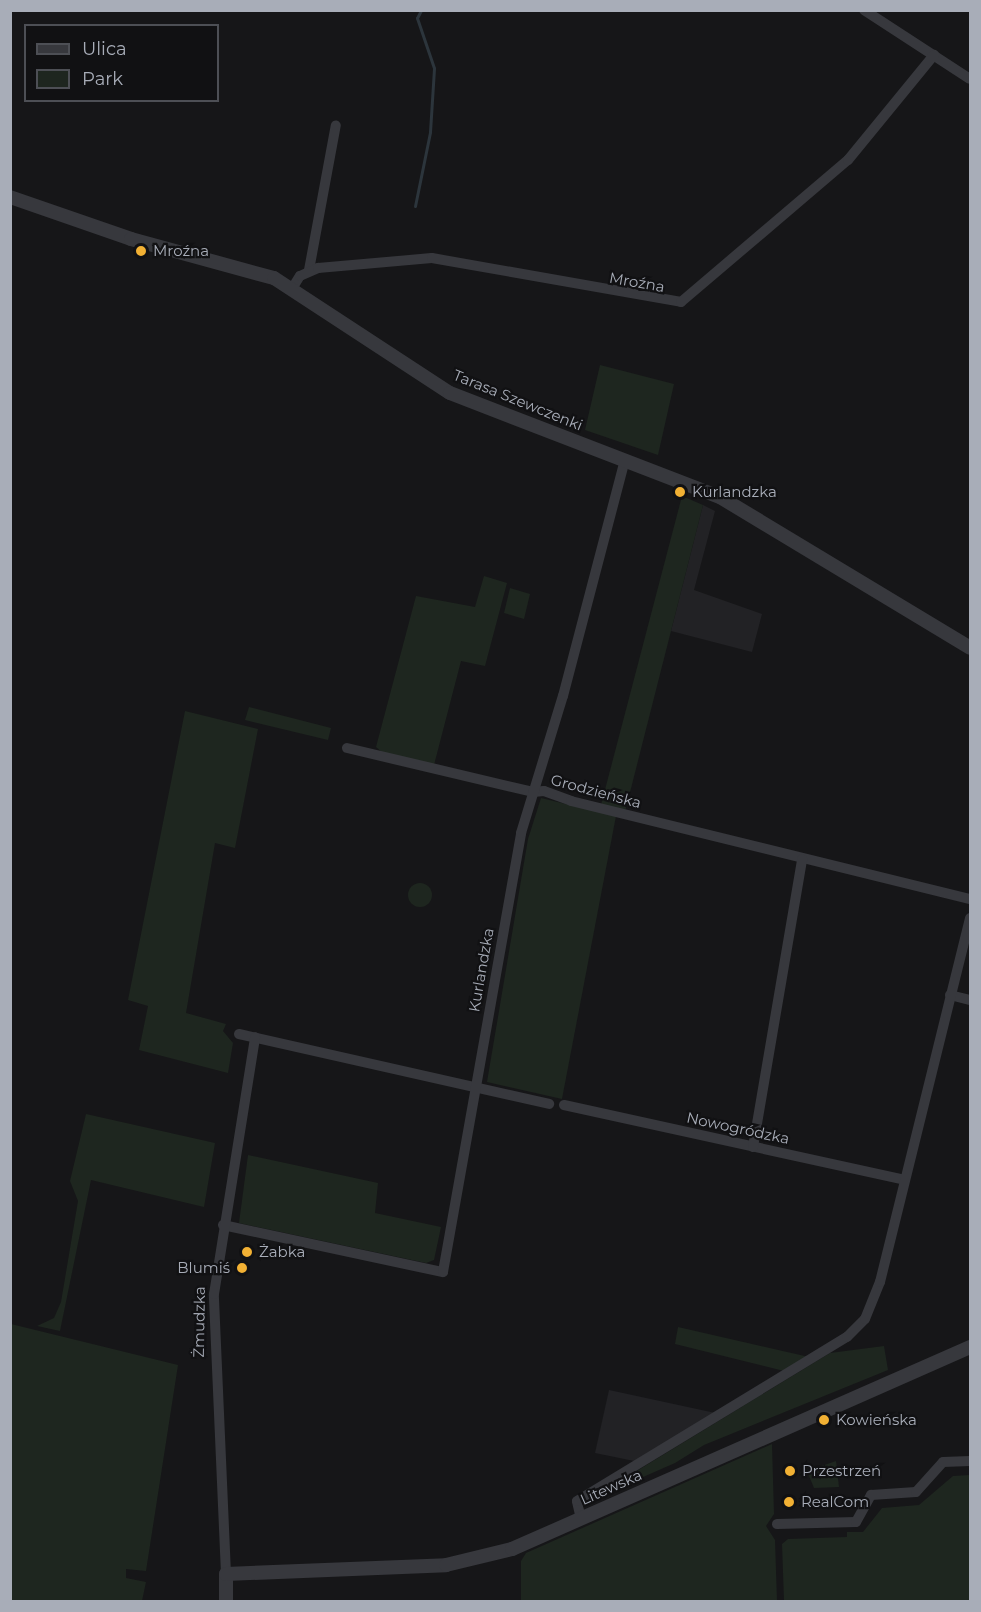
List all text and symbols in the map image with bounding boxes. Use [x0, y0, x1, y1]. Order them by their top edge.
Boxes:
legend [24, 24, 219, 102]
text: Ulica [82, 38, 127, 60]
text: Park [82, 68, 123, 90]
place label: Mroźna [153, 242, 209, 260]
marker: Mroźna [134, 244, 148, 258]
street label: Mroźna [608, 268, 666, 296]
street label: Tarasa Szewczenki [451, 366, 585, 434]
place label: Kurlandzka [692, 483, 777, 501]
marker: Kurlandzka [673, 485, 687, 499]
street label: Grodzieńska [549, 770, 643, 812]
street label: Kurlandzka [465, 927, 497, 1013]
street label: Nowogródzka [685, 1108, 791, 1148]
place label: Żabka [259, 1243, 305, 1261]
marker: Żabka [240, 1245, 254, 1259]
place label: Blumiś [177, 1259, 230, 1277]
marker: Blumiś [235, 1261, 249, 1275]
street label: Żmudzka [189, 1286, 209, 1358]
place label: Kowieńska [836, 1411, 917, 1429]
marker: Kowieńska [817, 1413, 831, 1427]
place label: Przestrzeń [802, 1462, 881, 1480]
marker: Przestrzeń [783, 1464, 797, 1478]
street label: Litewska [577, 1465, 645, 1509]
place label: RealCom [801, 1493, 869, 1511]
marker: RealCom [782, 1495, 796, 1509]

